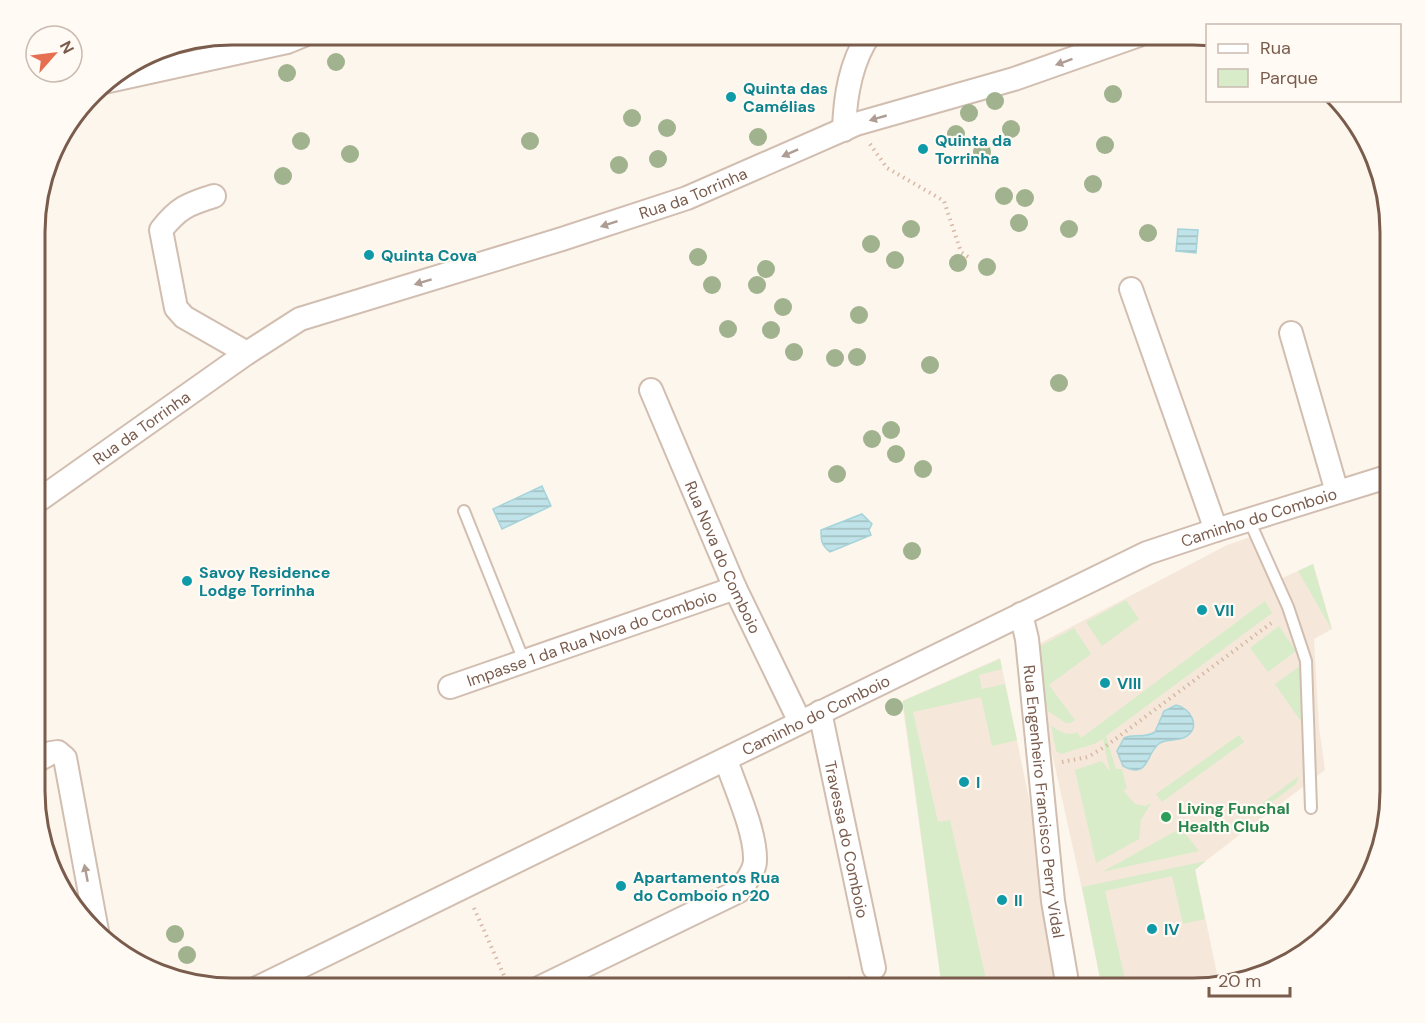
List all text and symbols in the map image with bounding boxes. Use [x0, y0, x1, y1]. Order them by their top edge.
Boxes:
north arrow [24, 24, 84, 84]
legend [1206, 24, 1401, 102]
text: Rua [1260, 36, 1291, 60]
text: N [55, 37, 79, 57]
one-way arrow [1055, 57, 1073, 67]
text: Parque [1260, 66, 1318, 90]
place label: Quinta das Camélias [743, 78, 828, 117]
marker: Quinta das Camélias [724, 90, 738, 104]
one-way arrow [869, 114, 887, 123]
place label: Quinta da Torrinha [935, 130, 1012, 169]
marker: Quinta da Torrinha [916, 142, 930, 156]
one-way arrow [781, 148, 799, 158]
street label: Rua da Torrinha [636, 163, 751, 224]
one-way arrow [600, 220, 618, 229]
place label: Quinta Cova [381, 245, 477, 266]
marker: Quinta Cova [362, 248, 376, 262]
one-way arrow [414, 278, 432, 287]
street label: Rua da Torrinha [89, 386, 195, 470]
street label: Rua Nova do Comboio [680, 478, 766, 637]
street label: Caminho do Comboio [1178, 483, 1339, 552]
place label: Savoy Residence Lodge Torrinha [199, 562, 330, 601]
marker: Savoy Residence Lodge Torrinha [180, 574, 194, 588]
street label: Impasse 1 da Rua Nova do Comboio [464, 585, 720, 691]
place label: VII [1214, 600, 1234, 621]
marker: VII [1195, 603, 1209, 617]
street label: Rua Engenheiro Francisco Perry Vidal [1019, 664, 1069, 940]
street label: Caminho do Comboio [738, 670, 894, 760]
place label: VIII [1117, 673, 1141, 694]
marker: VIII [1098, 676, 1112, 690]
street label: Travessa do Comboio [819, 759, 873, 920]
place label: I [976, 772, 980, 793]
marker: I [957, 775, 971, 789]
place label: Living Funchal Health Club [1178, 798, 1290, 837]
marker: Living Funchal Health Club [1159, 810, 1173, 824]
one-way arrow [81, 864, 90, 883]
place label: Apartamentos Rua do Comboio nº20 [633, 867, 780, 906]
marker: Apartamentos Rua do Comboio nº20 [614, 879, 628, 893]
place label: II [1014, 890, 1023, 911]
marker: II [995, 893, 1009, 907]
place label: IV [1164, 919, 1180, 940]
marker: IV [1145, 922, 1159, 936]
scale bar [1209, 960, 1290, 998]
text: 20 m [1218, 969, 1261, 993]

